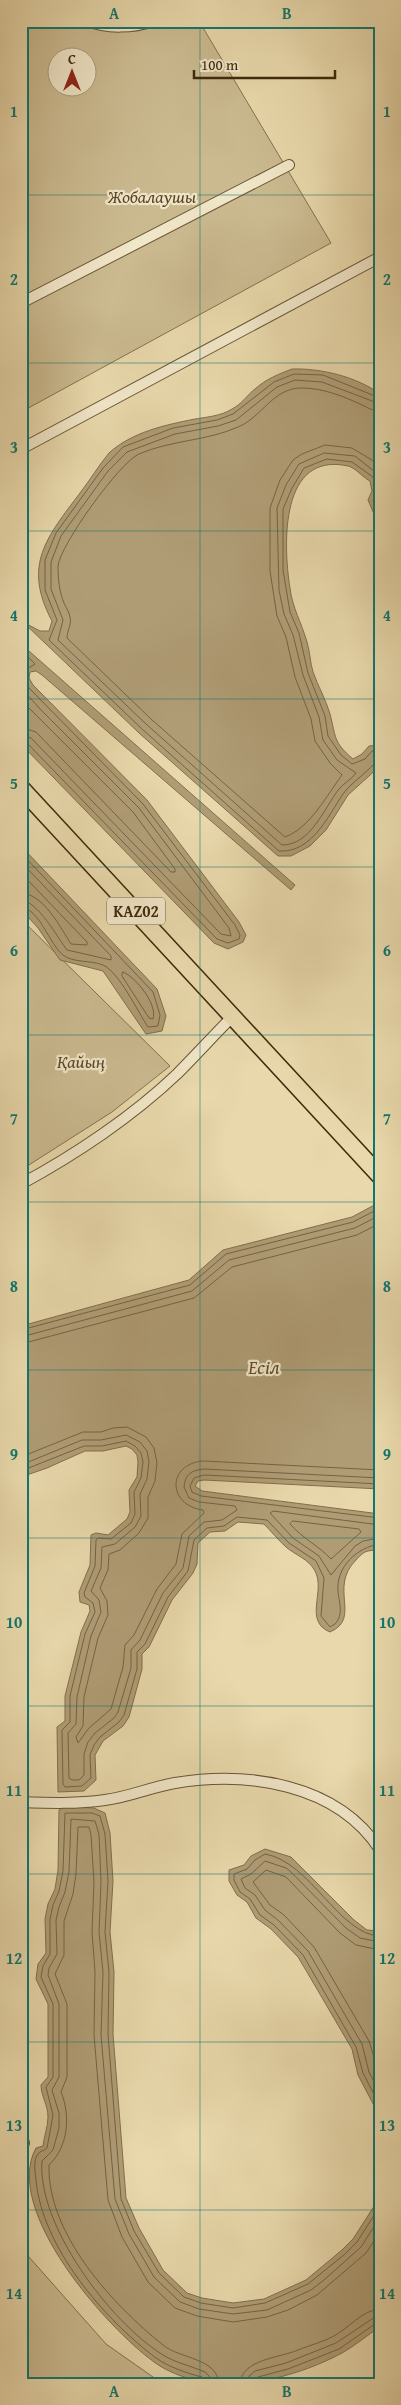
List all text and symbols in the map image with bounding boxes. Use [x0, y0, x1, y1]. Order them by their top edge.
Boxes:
text: A [109, 1, 120, 25]
text: B [282, 1, 292, 25]
north arrow [48, 48, 98, 98]
scale bar [194, 48, 335, 80]
text: С [68, 49, 76, 69]
text: 100 m [201, 54, 239, 75]
text: 1 [10, 99, 18, 123]
text: 1 [383, 99, 391, 123]
park label: Жобалаушы [107, 183, 196, 210]
text: 2 [10, 267, 18, 291]
text: 2 [383, 267, 391, 291]
text: 3 [10, 435, 18, 459]
text: 3 [383, 435, 391, 459]
text: 4 [10, 603, 18, 627]
text: 4 [383, 603, 391, 627]
text: 5 [10, 771, 18, 795]
text: 5 [383, 771, 391, 795]
road number: KAZ02 [107, 898, 165, 924]
text: 6 [10, 938, 18, 962]
text: 6 [383, 938, 391, 962]
park label: Қайың [57, 1048, 105, 1075]
text: 7 [10, 1106, 18, 1130]
text: 7 [383, 1106, 391, 1130]
text: 8 [10, 1274, 18, 1298]
text: 8 [383, 1274, 391, 1298]
water label: Есіл [247, 1353, 280, 1381]
text: 9 [10, 1442, 18, 1466]
text: 9 [383, 1442, 391, 1466]
text: 10 [6, 1610, 22, 1634]
text: 10 [379, 1610, 395, 1634]
text: 11 [6, 1778, 22, 1802]
text: 11 [379, 1778, 395, 1802]
text: 12 [6, 1946, 22, 1970]
text: 12 [379, 1946, 395, 1970]
text: 13 [6, 2113, 22, 2137]
text: 13 [379, 2113, 395, 2137]
text: 14 [6, 2281, 22, 2305]
text: 14 [379, 2281, 395, 2305]
text: A [109, 2379, 120, 2403]
text: B [282, 2379, 292, 2403]

